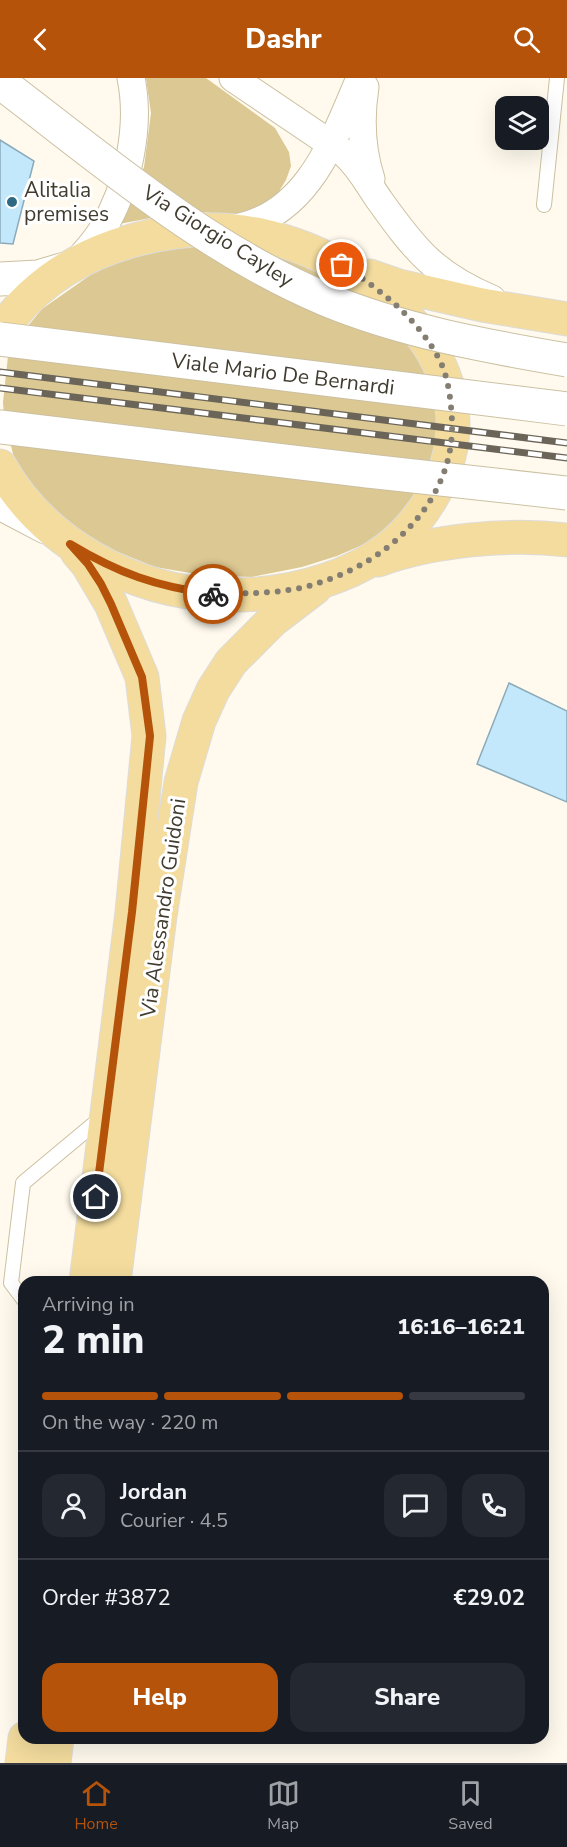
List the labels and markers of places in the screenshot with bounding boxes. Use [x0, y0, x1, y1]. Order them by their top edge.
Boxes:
place label: Alitalia premises [24, 176, 109, 228]
marker: Alitalia premises [5, 195, 19, 209]
pin [316, 239, 367, 290]
pin [70, 1171, 121, 1222]

